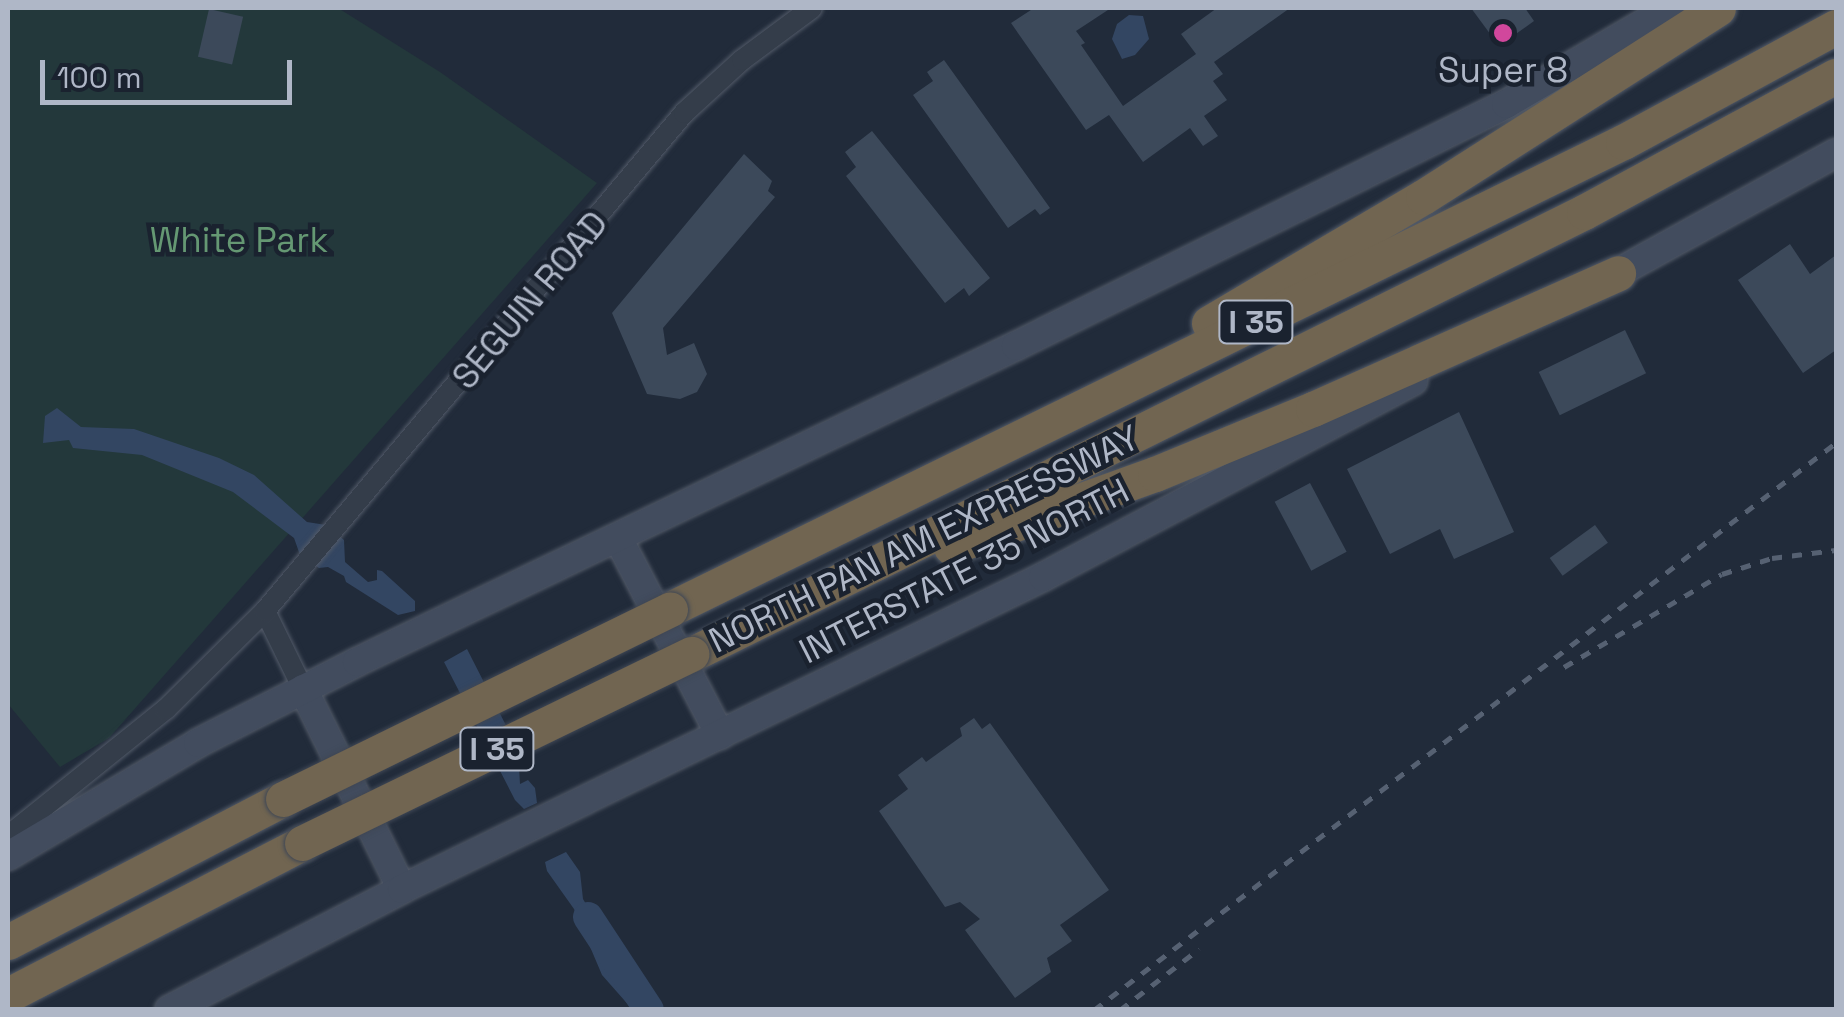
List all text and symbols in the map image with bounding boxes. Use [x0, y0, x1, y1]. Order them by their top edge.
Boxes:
marker: Super 8 [1492, 22, 1514, 44]
scale bar [45, 40, 298, 102]
place label: Super 8 [1438, 49, 1568, 91]
text: 100 m [57, 58, 142, 97]
street label: SEGUIN ROAD [444, 203, 616, 397]
park label: White Park [150, 219, 328, 261]
road number: I 35 [1216, 295, 1296, 349]
street label: NORTH PAN AM EXPRESSWAY [702, 416, 1146, 662]
street label: INTERSTATE 35 NORTH [792, 470, 1136, 672]
road number: I 35 [457, 722, 537, 776]

